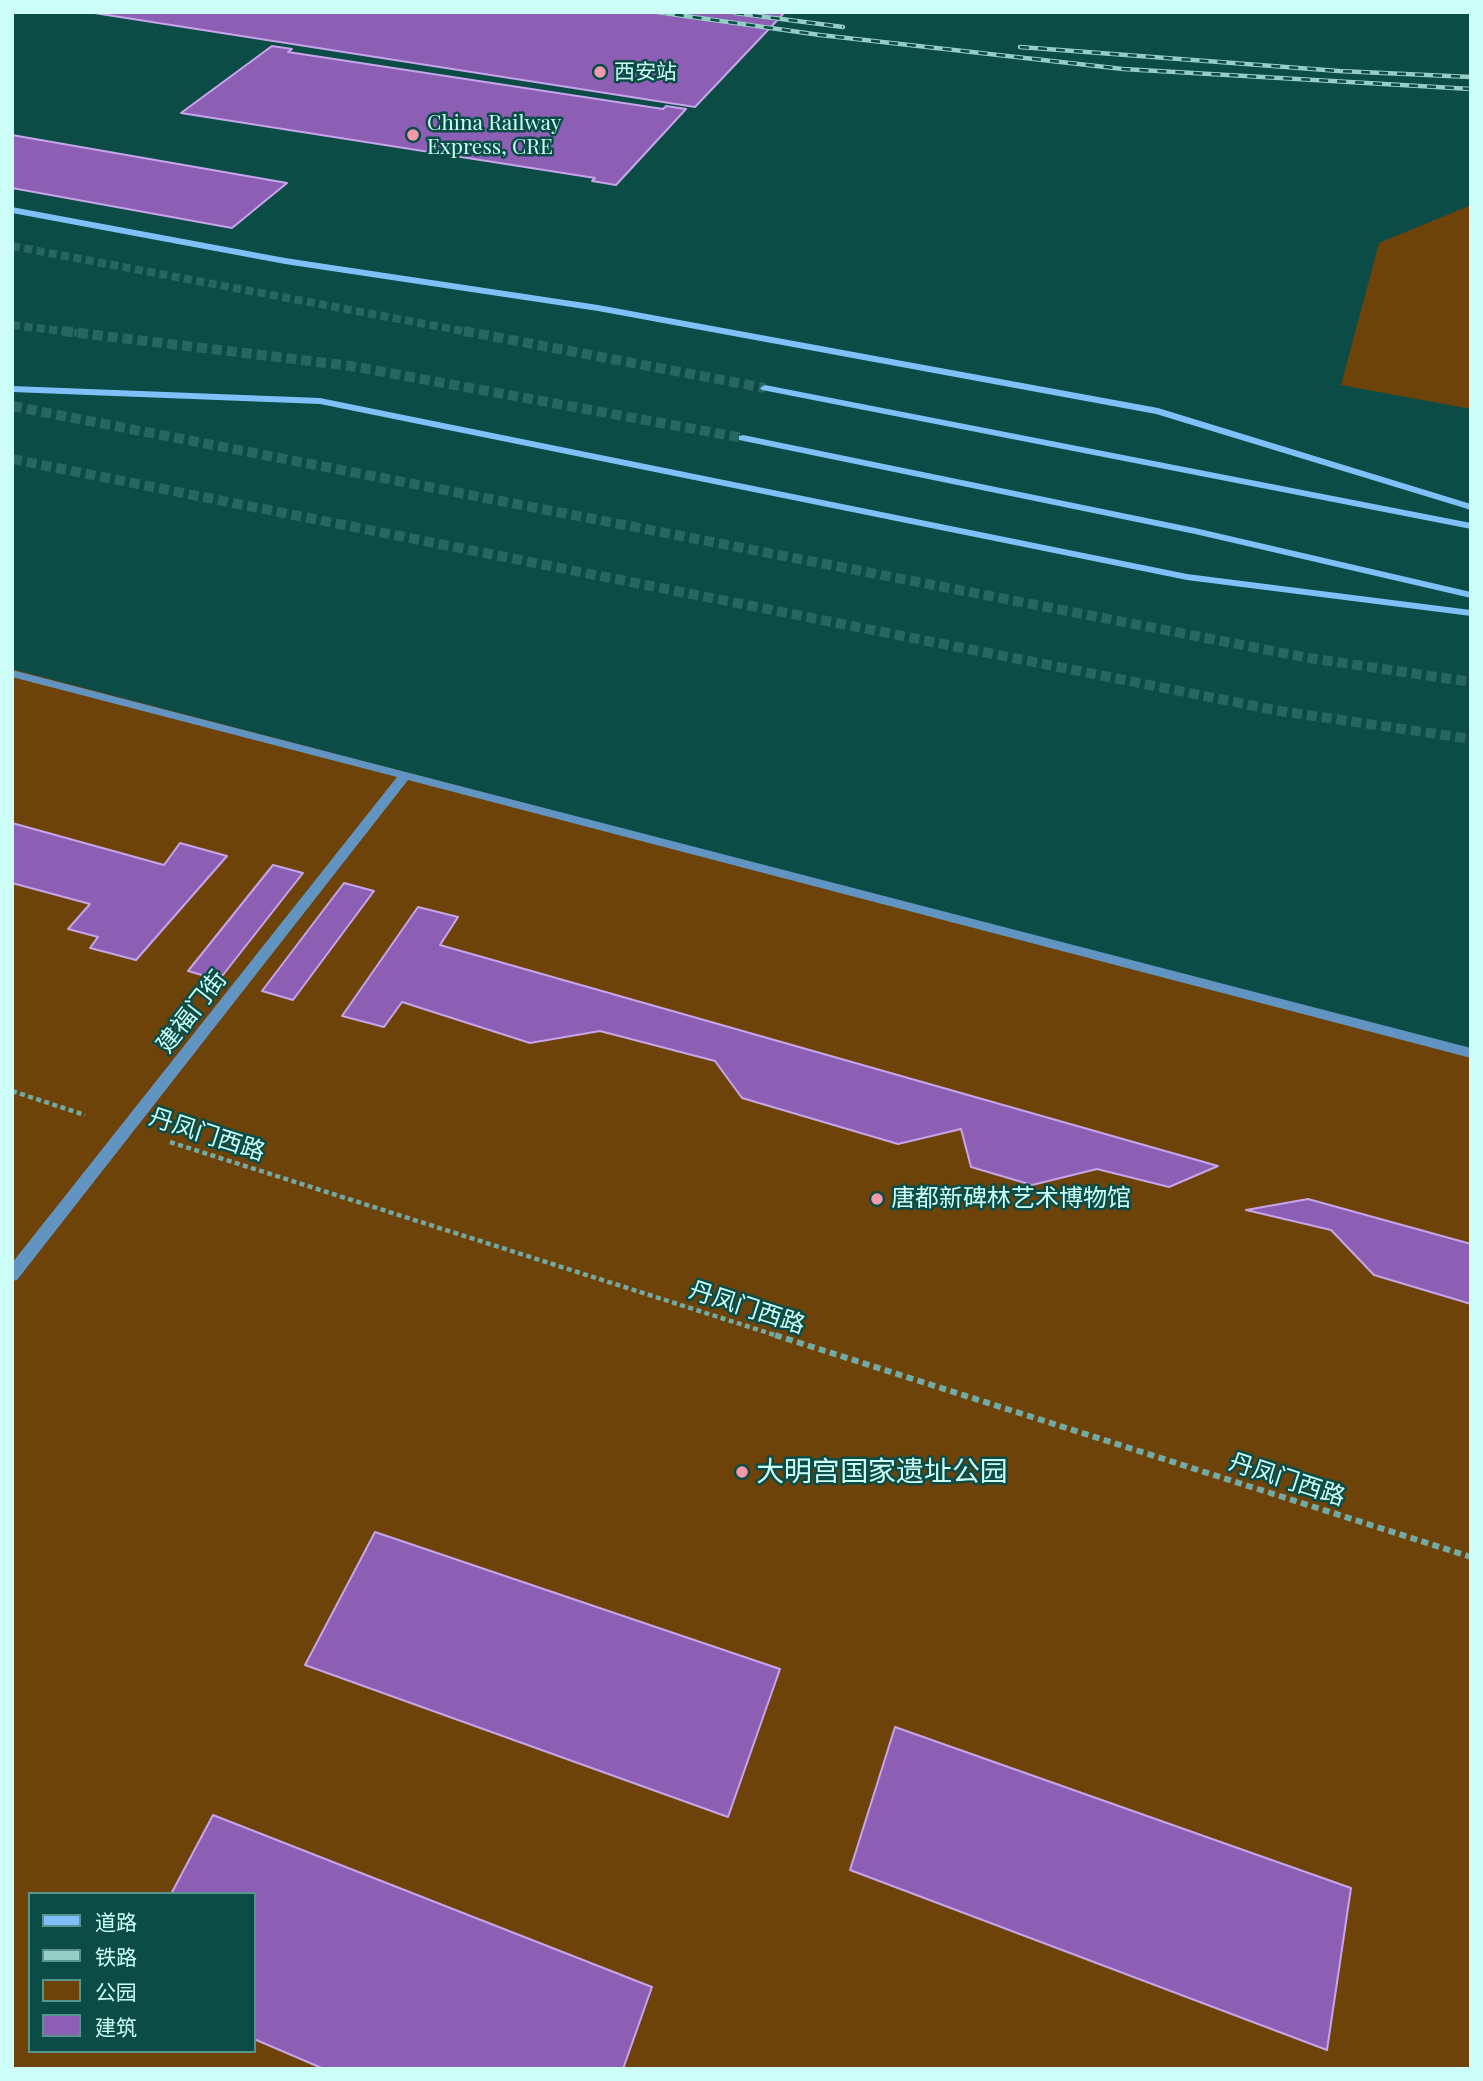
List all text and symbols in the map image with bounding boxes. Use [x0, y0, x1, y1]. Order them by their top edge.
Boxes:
place label: 西安站 [614, 59, 677, 85]
marker: 西安站 [592, 64, 608, 80]
place label: China Railway Express, CRE [427, 110, 561, 160]
marker: China Railway Express, CRE [405, 127, 421, 143]
street label: 建福门街 [151, 965, 233, 1059]
street label: 丹凤门西路 [145, 1103, 269, 1167]
place label: 唐都新碑林艺术博物馆 [891, 1185, 1131, 1213]
marker: 唐都新碑林艺术博物馆 [869, 1191, 885, 1207]
street label: 丹凤门西路 [685, 1276, 809, 1340]
street label: 丹凤门西路 [1225, 1448, 1349, 1512]
place label: 大明宫国家遗址公园 [756, 1455, 1008, 1489]
marker: 大明宫国家遗址公园 [734, 1464, 750, 1480]
legend [28, 1892, 256, 2053]
text: 道路 [95, 1907, 137, 1935]
text: 铁路 [95, 1942, 137, 1970]
text: 公园 [95, 1977, 137, 2005]
text: 建筑 [95, 2012, 137, 2040]

